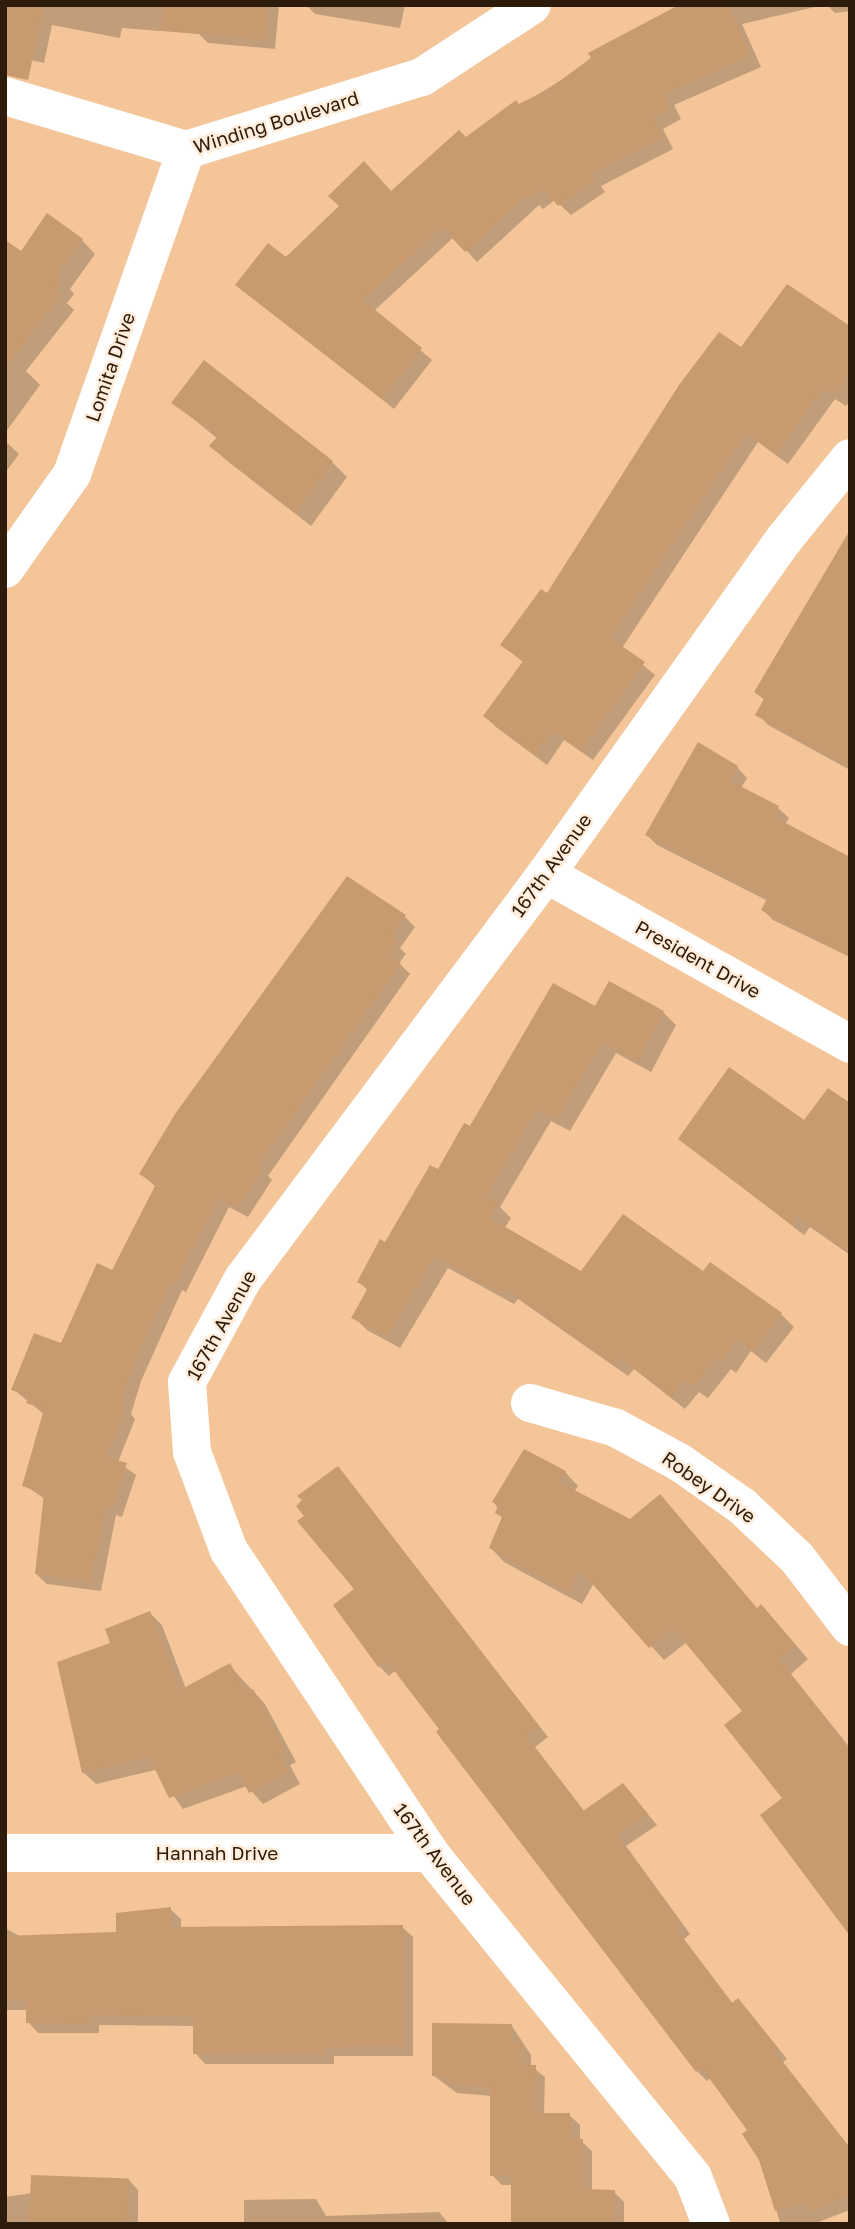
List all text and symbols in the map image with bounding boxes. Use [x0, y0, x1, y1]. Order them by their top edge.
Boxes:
street label: Winding Boulevard [191, 86, 361, 158]
street label: Lomita Drive [81, 309, 139, 425]
street label: 167th Avenue [506, 809, 596, 921]
street label: President Drive [631, 915, 765, 1003]
street label: 167th Avenue [181, 1266, 261, 1384]
street label: Robey Drive [658, 1446, 760, 1528]
street label: 167th Avenue [389, 1798, 481, 1910]
street label: Hannah Drive [156, 1842, 278, 1864]

